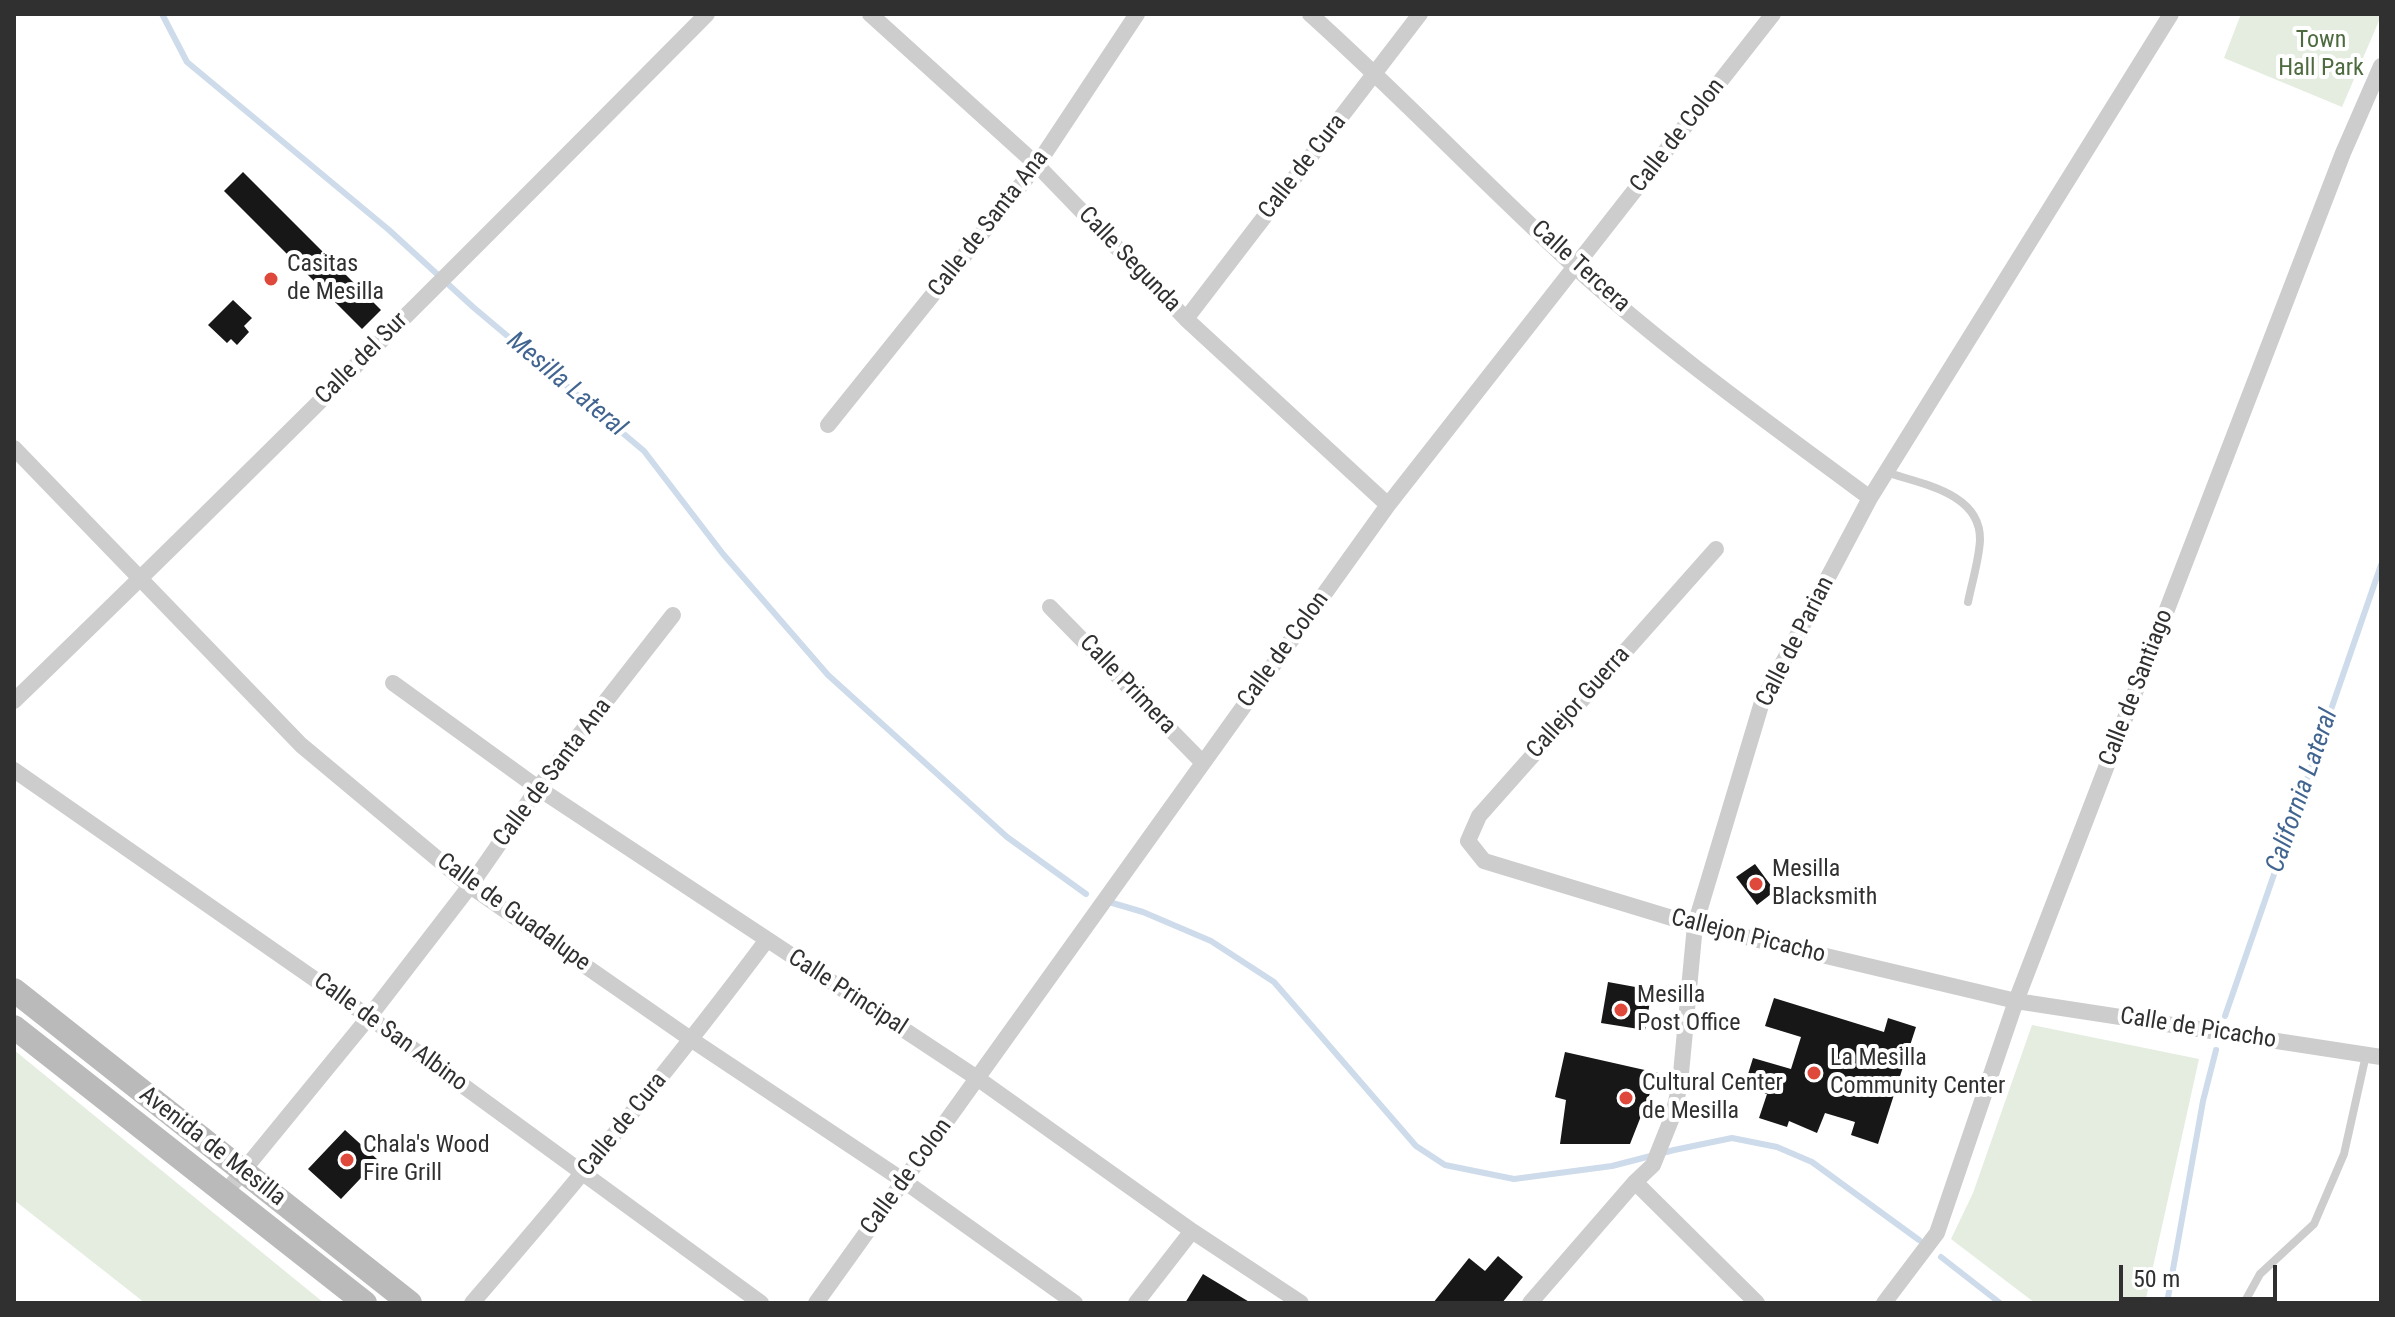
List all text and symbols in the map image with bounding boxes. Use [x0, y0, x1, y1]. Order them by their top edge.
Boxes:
park label: Town Hall Park [2278, 27, 2364, 83]
street label: Calle de Colon [1625, 73, 1731, 199]
street label: Calle de Cura [1253, 109, 1353, 225]
street label: Calle de Santa Ana [923, 145, 1055, 303]
street label: Calle Segunda [1072, 201, 1186, 319]
street label: Calle Tercera [1525, 215, 1635, 319]
place label: Casitas de Mesilla [287, 251, 384, 307]
marker: Casitas de Mesilla [262, 270, 280, 288]
street label: Calle del Sur [310, 307, 414, 411]
water label: Mesilla Lateral [500, 326, 632, 444]
street label: Calle de Parian [1751, 572, 1841, 712]
street label: Calle de Colon [1232, 586, 1336, 714]
street label: Calle de Santiago [2094, 606, 2180, 770]
street label: Calle Primera [1073, 629, 1181, 741]
street label: Callejor Guerra [1521, 641, 1637, 765]
street label: Calle de Santa Ana [488, 693, 618, 853]
water label: California Lateral [2260, 705, 2346, 877]
street label: Calle de Guadalupe [431, 848, 595, 978]
place label: Mesilla Blacksmith [1772, 856, 1877, 912]
marker: Mesilla Blacksmith [1747, 875, 1765, 893]
street label: Callejon Picacho [1668, 904, 1828, 970]
street label: Calle Principal [782, 944, 912, 1042]
street label: Calle de San Albino [308, 968, 472, 1098]
place label: Mesilla Post Office [1637, 982, 1740, 1038]
marker: Mesilla Post Office [1612, 1001, 1630, 1019]
street label: Calle de Picacho [2118, 1002, 2278, 1056]
place label: La Mesilla Community Center [1830, 1045, 2005, 1101]
marker: La Mesilla Community Center [1805, 1064, 1823, 1082]
street label: Calle de Cura [572, 1067, 674, 1183]
place label: Cultural Center de Mesilla [1642, 1070, 1783, 1126]
street label: Avenida de Mesilla [133, 1081, 291, 1213]
marker: Cultural Center de Mesilla [1617, 1089, 1635, 1107]
street label: Calle de Colon [855, 1113, 959, 1241]
place label: Chala's Wood Fire Grill [363, 1132, 490, 1188]
marker: Chala's Wood Fire Grill [338, 1151, 356, 1169]
scale bar [2123, 1249, 2281, 1299]
text: 50 m [2133, 1265, 2180, 1293]

